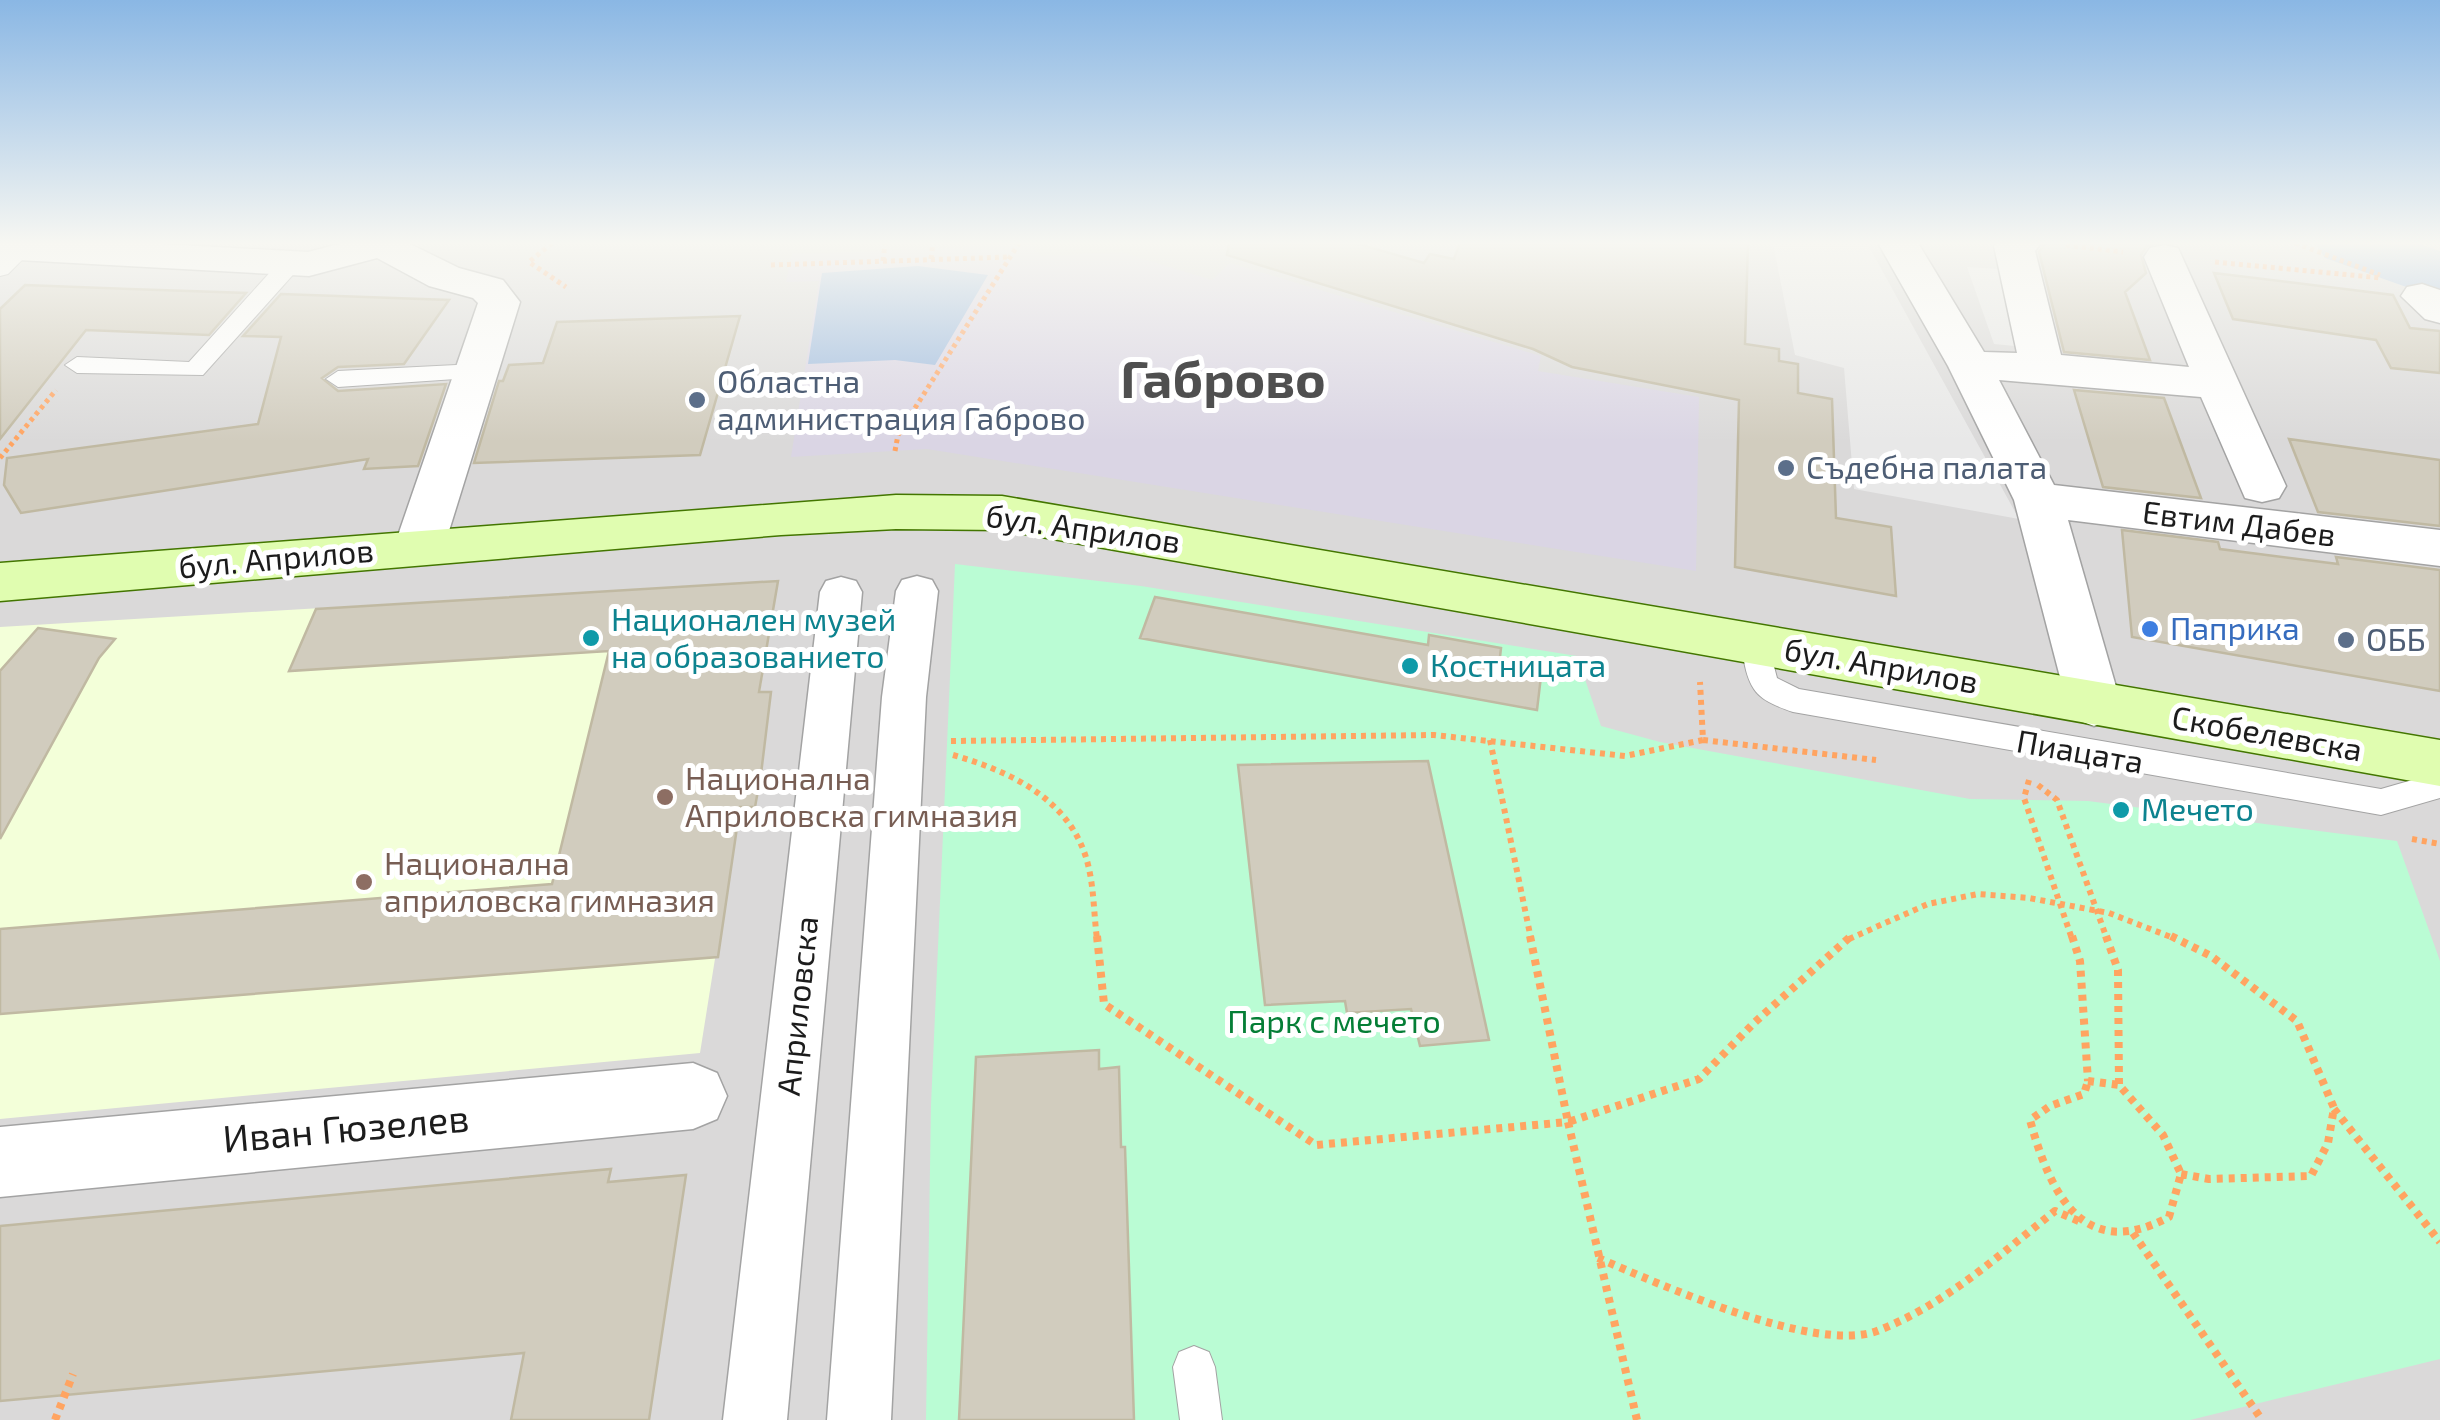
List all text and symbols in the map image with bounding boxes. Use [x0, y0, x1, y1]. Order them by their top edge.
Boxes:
district label: Габрово [1120, 346, 1326, 409]
place label: Областна администрация Габрово [717, 361, 1085, 436]
marker: Областна администрация Габрово [686, 389, 708, 411]
place label: Съдебна палата [1806, 447, 2047, 485]
marker: Съдебна палата [1775, 457, 1797, 479]
street label: Евтим Дабев [2141, 491, 2338, 553]
street label: бул. Априлов [983, 495, 1183, 560]
street label: бул. Априлов [176, 530, 375, 585]
place label: Национален музей на образованието [611, 599, 896, 674]
place label: Паприка [2170, 608, 2300, 646]
marker: Паприка [2139, 618, 2161, 640]
place label: ОББ [2366, 619, 2426, 657]
marker: Национален музей на образованието [580, 627, 602, 649]
street label: бул. Априлов [1781, 628, 1981, 701]
marker: ОББ [2335, 629, 2357, 651]
place label: Костницата [1430, 645, 1606, 683]
marker: Костницата [1399, 655, 1421, 677]
street label: Скобелевска [2169, 697, 2366, 767]
street label: Пиацата [2014, 720, 2147, 780]
place label: Национална Априловска гимназия [685, 758, 1018, 833]
marker: Национална Априловска гимназия [654, 786, 676, 808]
place label: Мечето [2141, 789, 2254, 827]
marker: Мечето [2110, 799, 2132, 821]
place label: Национална априловска гимназия [384, 843, 715, 918]
marker: Национална априловска гимназия [353, 871, 375, 893]
street label: Априловска [768, 914, 824, 1097]
park label: Парк с мечето [1227, 1001, 1441, 1039]
street label: Иван Гюзелев [221, 1093, 471, 1161]

